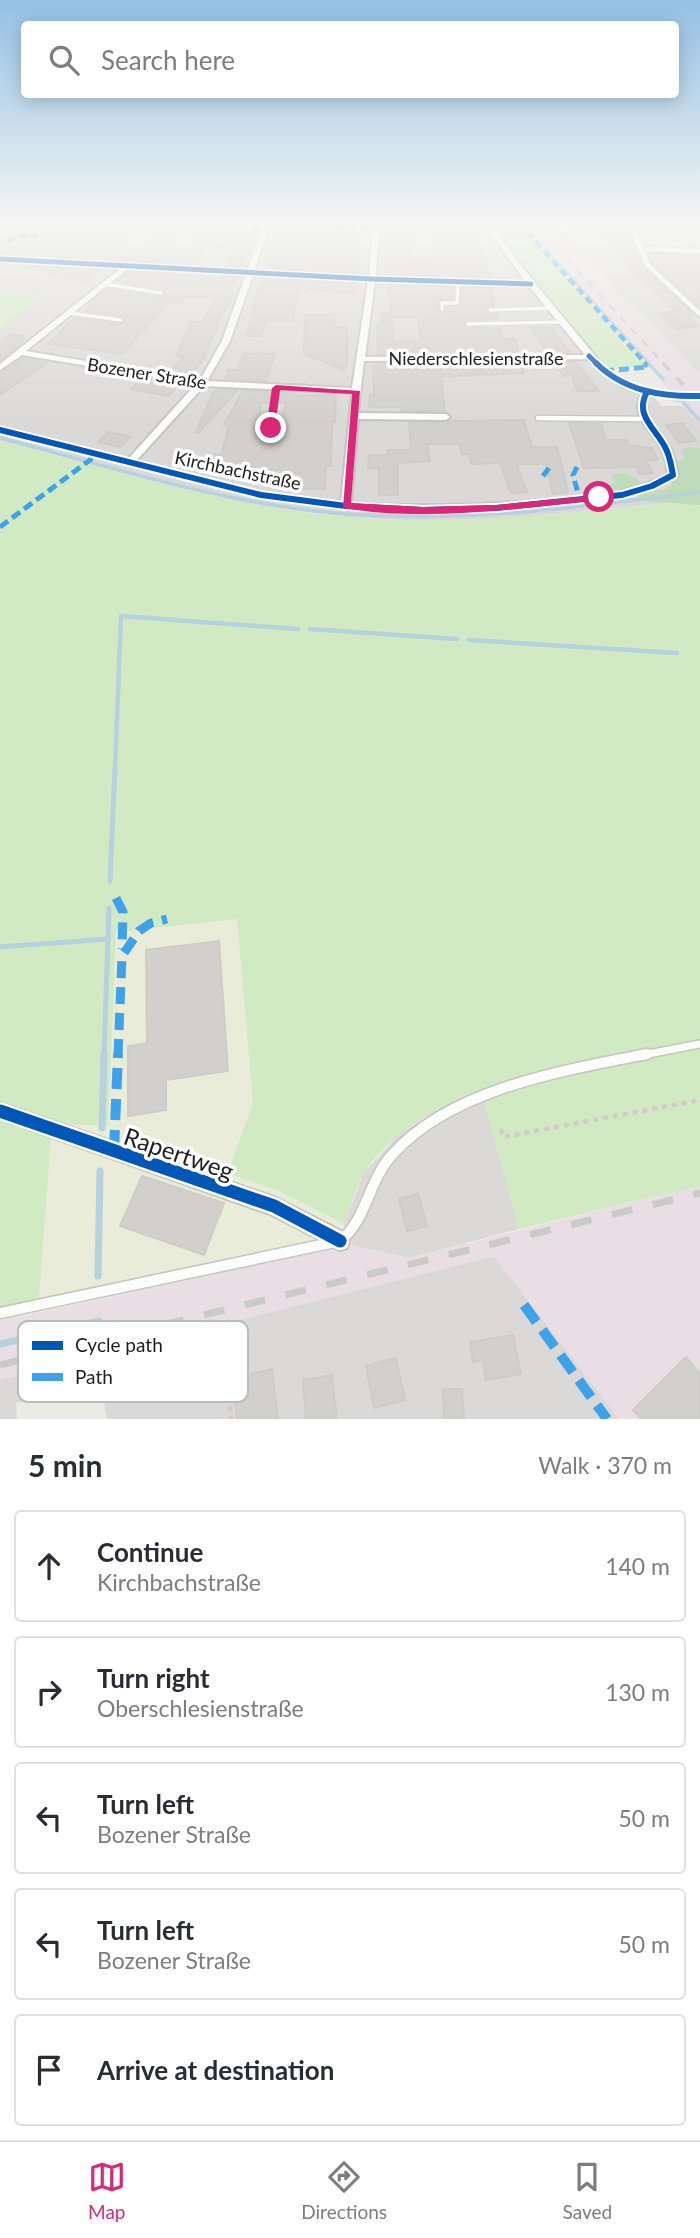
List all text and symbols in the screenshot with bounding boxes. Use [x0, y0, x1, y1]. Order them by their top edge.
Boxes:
search box [21, 21, 679, 98]
icon: search [45, 41, 83, 79]
text: Search here [101, 44, 235, 76]
street label: Niederschlesienstraße [389, 347, 563, 369]
street label: Bozener Straße [86, 353, 208, 393]
route end [255, 412, 286, 443]
street label: Kirchbachstraße [173, 446, 303, 494]
route start [583, 481, 614, 512]
street label: Rapertweg [120, 1121, 238, 1185]
legend [18, 1321, 248, 1402]
text: Cycle path [75, 1333, 163, 1356]
text: Path [75, 1365, 113, 1388]
text: 5 min [28, 1447, 102, 1483]
text: Walk · 370 m [538, 1451, 672, 1479]
text: Continue [97, 1536, 203, 1568]
icon: ahead [30, 1547, 68, 1585]
text: 140 m [605, 1552, 670, 1580]
text: Kirchbachstraße [97, 1568, 261, 1596]
text: Turn right [97, 1662, 210, 1694]
icon: right [30, 1673, 68, 1711]
text: 130 m [605, 1678, 670, 1706]
text: Oberschlesienstraße [97, 1694, 304, 1722]
text: Turn left [97, 1788, 194, 1820]
icon: left [30, 1799, 68, 1837]
text: 50 m [619, 1804, 670, 1832]
text: Bozener Straße [97, 1820, 251, 1848]
text: Turn left [97, 1914, 194, 1946]
icon: left [30, 1925, 68, 1963]
text: 50 m [619, 1930, 670, 1958]
text: Bozener Straße [97, 1946, 251, 1974]
icon: arrive [30, 2051, 68, 2089]
text: Arrive at destination [97, 2054, 334, 2086]
tab: Map [88, 2158, 126, 2223]
tab: Directions [301, 2158, 387, 2223]
tab: Saved [563, 2158, 612, 2223]

